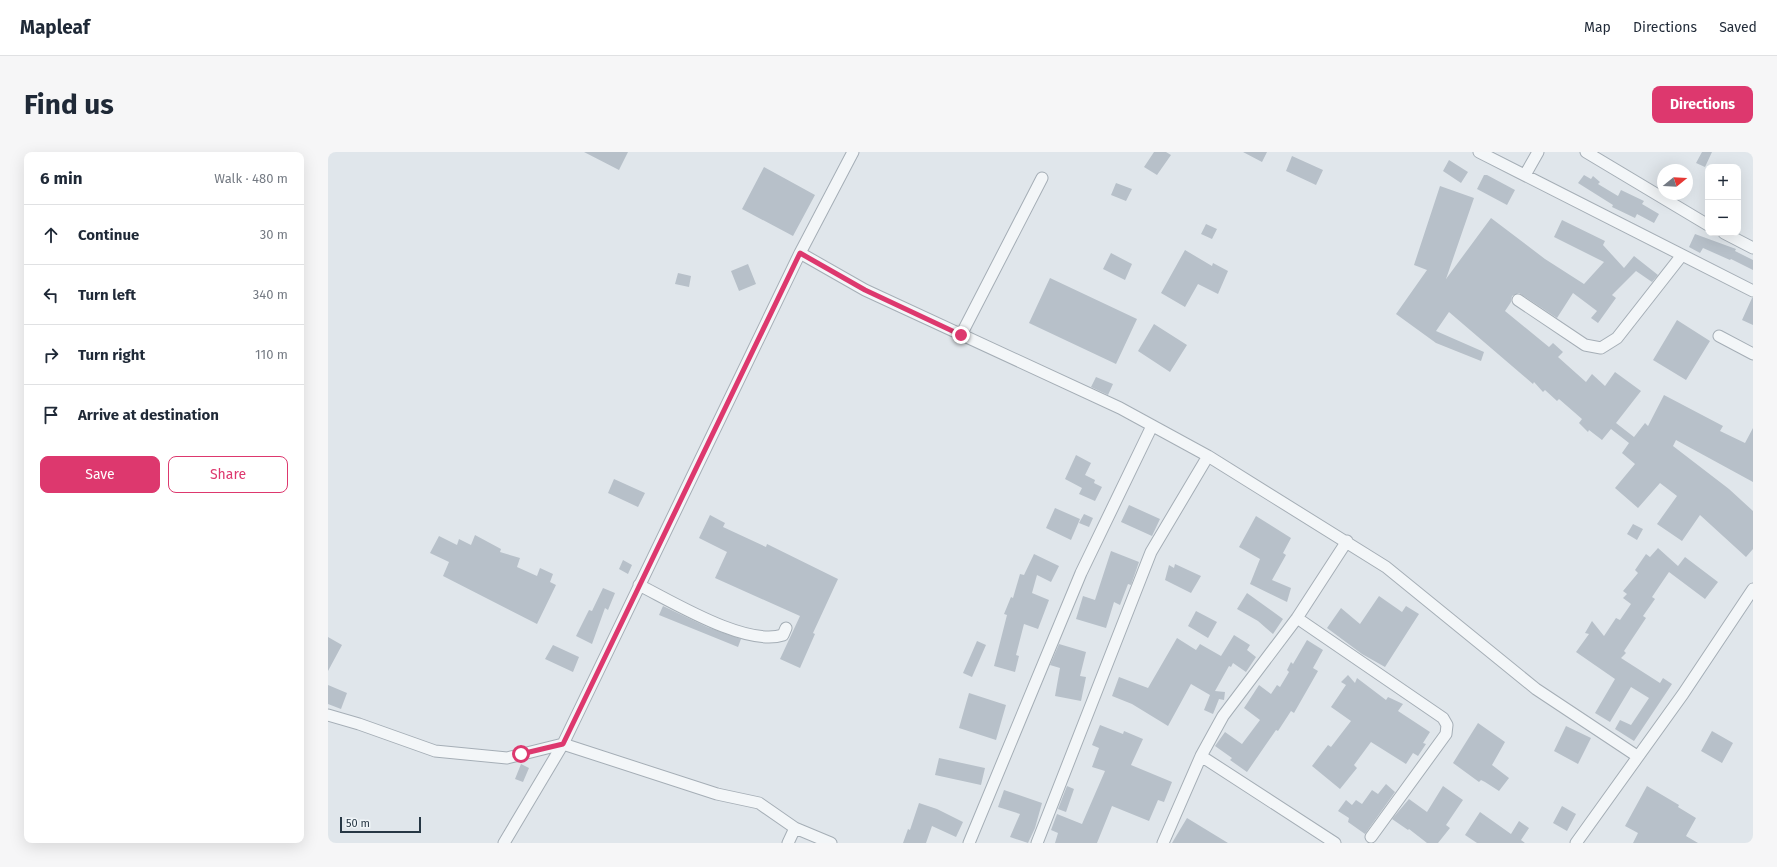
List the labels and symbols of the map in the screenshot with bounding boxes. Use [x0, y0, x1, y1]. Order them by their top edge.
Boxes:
north arrow [1657, 164, 1693, 200]
route end [952, 326, 970, 344]
route start [512, 745, 530, 763]
scale bar [340, 815, 421, 834]

